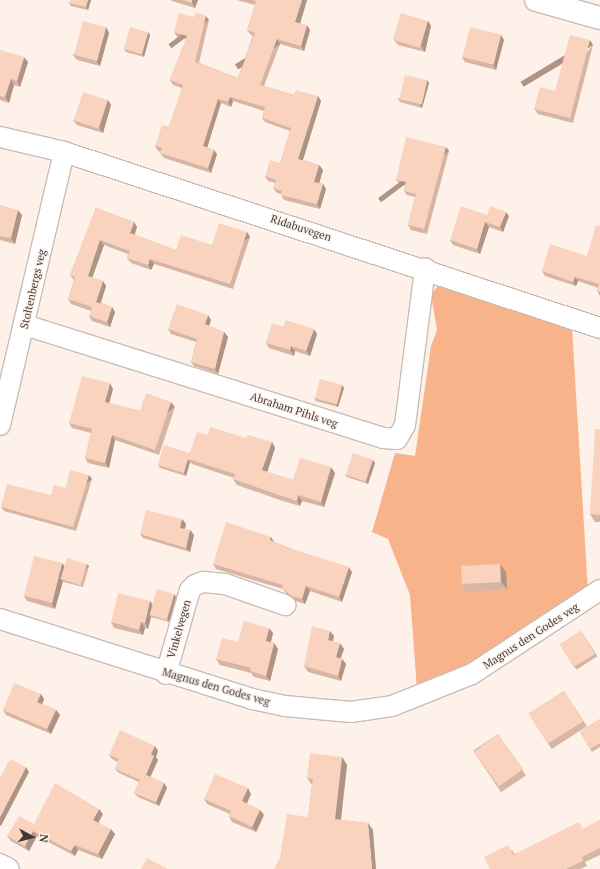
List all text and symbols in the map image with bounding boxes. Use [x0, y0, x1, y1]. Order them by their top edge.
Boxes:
street label: Ridabuvegen [269, 212, 333, 244]
street label: Stoltenbergs veg [17, 248, 49, 330]
street label: Abraham Pihls veg [249, 390, 339, 430]
street label: Vinkelvegen [164, 598, 194, 660]
street label: Magnus den Godes veg [481, 600, 581, 672]
street label: Magnus den Godes veg [161, 665, 271, 709]
north arrow [12, 817, 52, 857]
text: N [36, 833, 51, 843]

